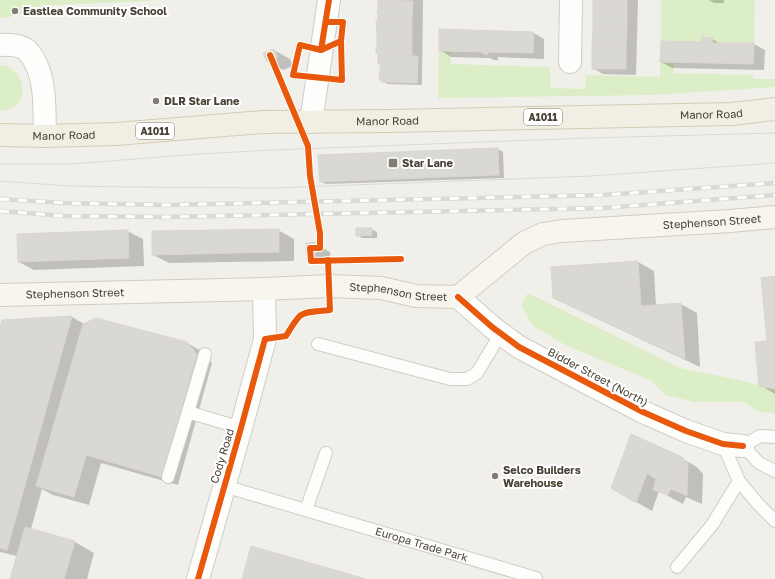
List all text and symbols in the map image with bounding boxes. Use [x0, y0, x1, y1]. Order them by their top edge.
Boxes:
place label: Eastlea Community School [23, 4, 167, 17]
marker: Eastlea Community School [10, 6, 20, 16]
place label: DLR Star Lane [164, 94, 240, 107]
marker: DLR Star Lane [151, 96, 161, 106]
street label: Manor Road [680, 106, 744, 121]
road number: A1011 [524, 109, 562, 125]
street label: Manor Road [356, 113, 419, 127]
road number: A1011 [136, 123, 174, 139]
street label: Manor Road [32, 128, 96, 142]
place label: Star Lane [402, 156, 453, 169]
marker: Star Lane [387, 157, 399, 169]
street label: Stephenson Street [662, 211, 762, 231]
street label: Stephenson Street [349, 280, 448, 303]
street label: Stephenson Street [25, 285, 125, 300]
street label: Bidder Street (North) [546, 345, 651, 408]
street label: Cody Road [207, 427, 236, 485]
place label: Selco Builders Warehouse [503, 463, 581, 489]
marker: Selco Builders Warehouse [490, 471, 500, 481]
street label: Europa Trade Park [374, 524, 470, 564]

